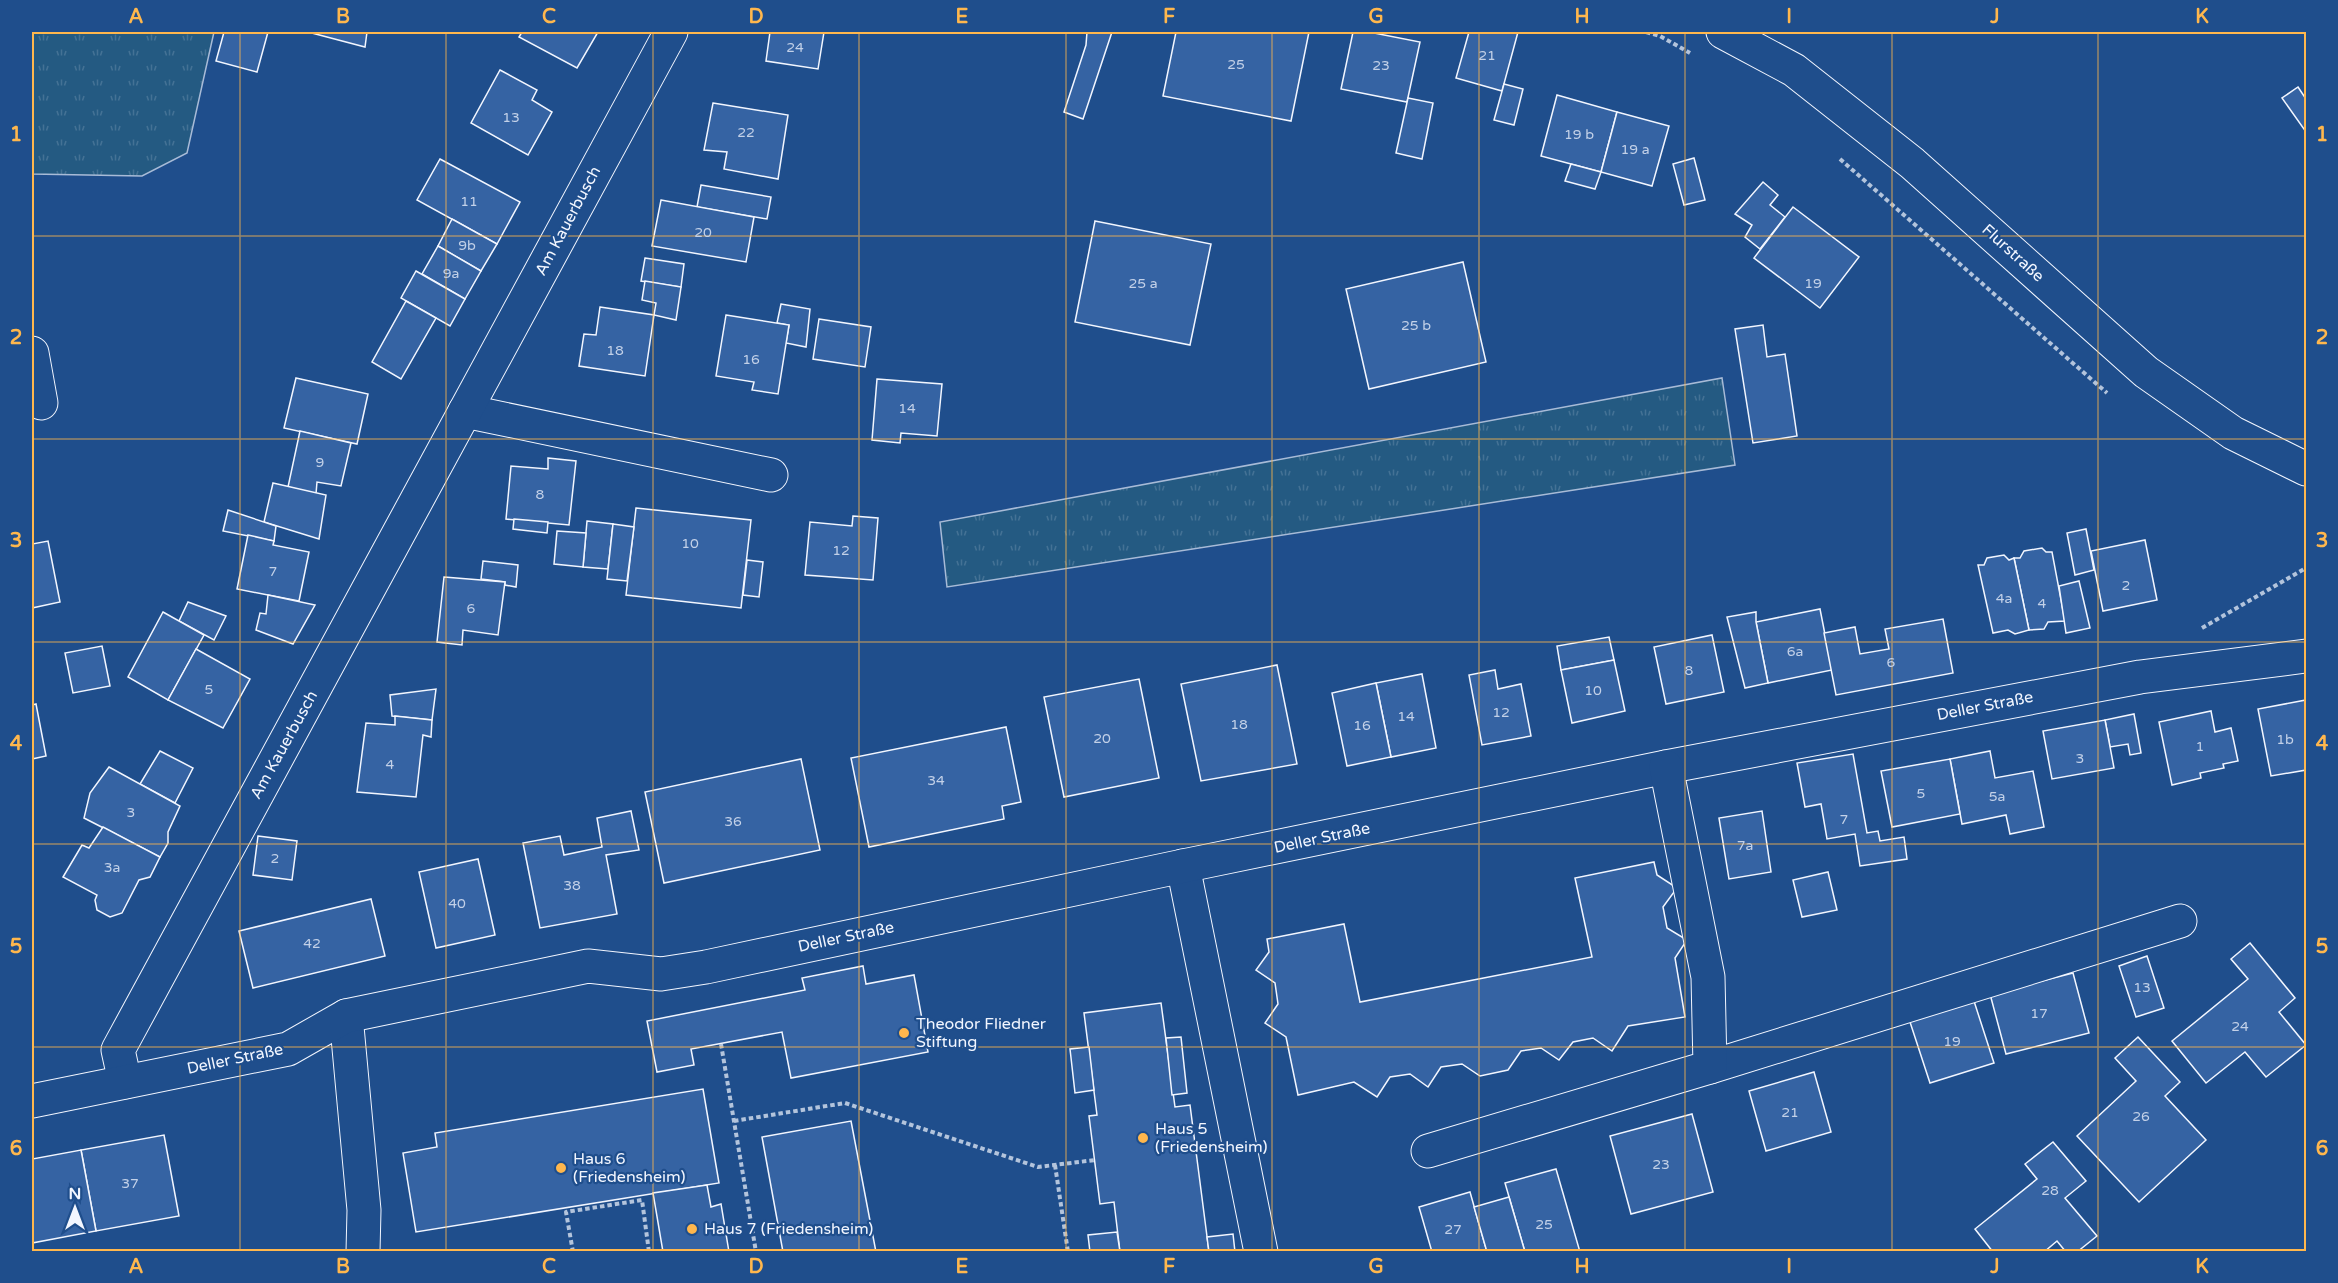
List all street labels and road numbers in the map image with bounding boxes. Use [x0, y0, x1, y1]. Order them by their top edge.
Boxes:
street label: Am Kauerbusch [531, 163, 605, 279]
street label: Flurstraße [1978, 220, 2048, 286]
street label: Am Kauerbusch [246, 687, 322, 803]
street label: Deller Straße [1935, 687, 2035, 725]
street label: Deller Straße [1272, 818, 1372, 858]
street label: Deller Straße [796, 917, 896, 957]
street label: Deller Straße [185, 1039, 285, 1079]

